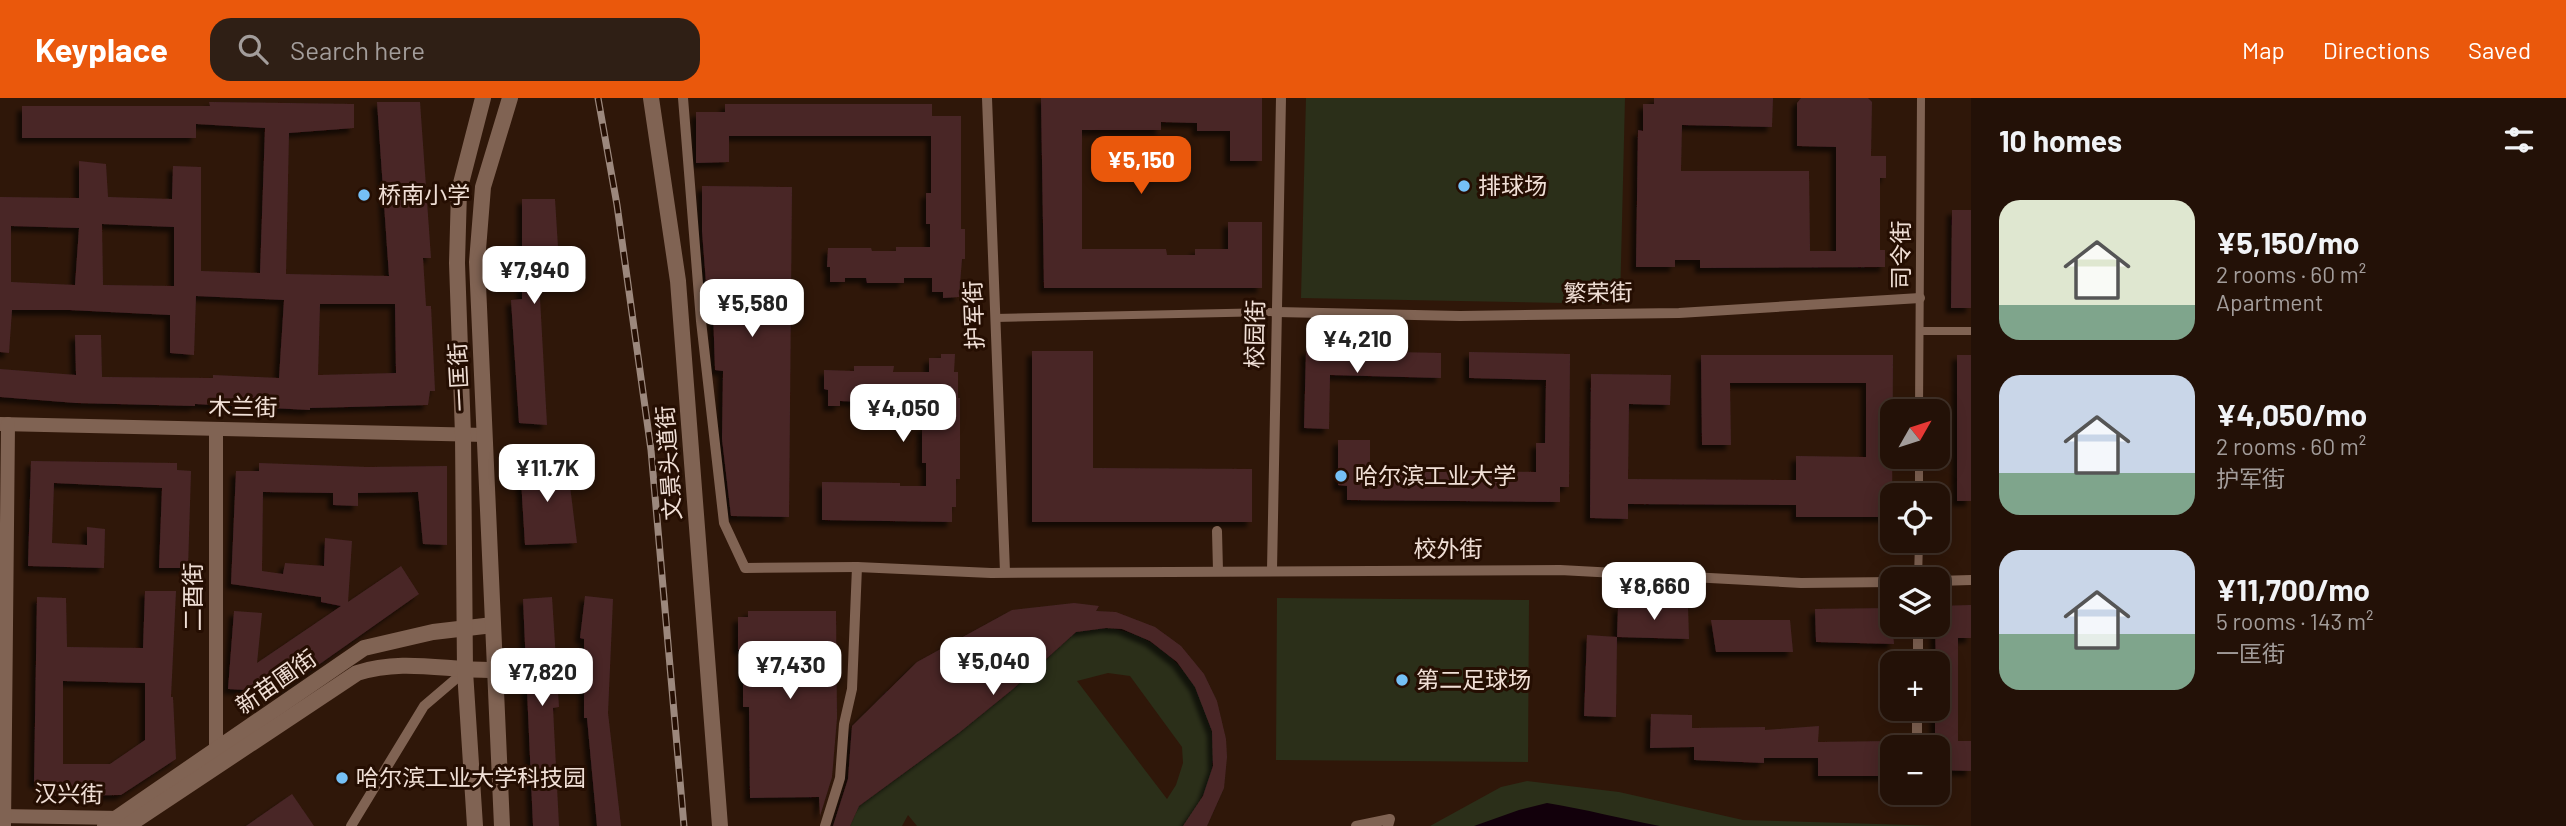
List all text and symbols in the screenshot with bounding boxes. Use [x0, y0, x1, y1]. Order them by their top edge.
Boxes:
search box [210, 18, 700, 81]
text: Keyplace [35, 29, 168, 69]
icon: search [234, 30, 272, 68]
text: Search here [290, 34, 425, 65]
text: Map [2242, 35, 2285, 64]
text: Directions [2323, 35, 2430, 64]
text: Saved [2468, 35, 2531, 64]
icon: filters [2500, 121, 2538, 159]
text: 10 homes [1999, 122, 2122, 158]
pin: ¥5,150 [1084, 136, 1198, 196]
text: ¥5,150 [1107, 145, 1175, 173]
place label: 排球场 [1478, 171, 1547, 199]
marker: 排球场 [1456, 178, 1472, 194]
place label: 桥南小学 [378, 180, 470, 208]
marker: 桥南小学 [356, 187, 372, 203]
street label: 司令街 [1886, 221, 1914, 290]
text: ¥5,150/mo [2216, 224, 2360, 260]
icon: home [2055, 228, 2139, 312]
pin: ¥7,940 [477, 246, 591, 306]
text: ¥7,940 [498, 255, 570, 283]
text: 2 rooms · 60 m² [2216, 260, 2366, 288]
street label: 繁荣街 [1563, 277, 1633, 307]
pin: ¥5,580 [695, 280, 809, 339]
street label: 护军街 [958, 280, 988, 350]
text: ¥5,580 [716, 288, 788, 316]
text: Apartment [2216, 288, 2323, 316]
street label: 校园街 [1239, 299, 1269, 369]
pin: ¥4,210 [1300, 316, 1414, 375]
text: ¥4,210 [1322, 324, 1392, 352]
street label: 一匡街 [442, 342, 474, 412]
pin: ¥4,050 [846, 384, 960, 444]
street label: 木兰街 [208, 391, 278, 421]
text: ¥4,050 [866, 393, 940, 421]
text: ¥4,050/mo [2216, 396, 2367, 432]
north arrow [1880, 399, 1950, 469]
map controls [1880, 399, 1950, 805]
icon: home [2055, 403, 2139, 487]
street label: 文景头道街 [650, 405, 686, 521]
text: 2 rooms · 60 m² [2216, 432, 2366, 460]
pin: ¥11.7K [490, 444, 604, 504]
text: ¥11.7K [515, 453, 579, 481]
place label: 哈尔滨工业大学 [1355, 461, 1516, 489]
text: 护军街 [2216, 464, 2285, 492]
marker: 哈尔滨工业大学 [1333, 468, 1349, 484]
button: locate [1880, 483, 1950, 553]
street label: 校外街 [1414, 534, 1483, 562]
pin: ¥8,660 [1597, 562, 1711, 622]
street label: 二酉街 [178, 563, 206, 632]
button: layers [1880, 567, 1950, 637]
text: ¥8,660 [1618, 571, 1690, 599]
text: ¥11,700/mo [2216, 571, 2370, 607]
icon: home [2055, 578, 2139, 662]
text: 5 rooms · 143 m² [2216, 607, 2374, 635]
pin: ¥5,040 [936, 638, 1050, 697]
text: 一匡街 [2216, 639, 2285, 667]
pin: ¥7,430 [733, 642, 847, 701]
street label: 新苗圃街 [230, 643, 321, 719]
text: ¥5,040 [956, 646, 1030, 674]
pin: ¥7,820 [485, 648, 599, 708]
text: ¥7,430 [754, 650, 826, 678]
button: + [1880, 651, 1950, 721]
text: ¥7,820 [507, 657, 577, 685]
place label: 第二足球场 [1416, 665, 1531, 693]
marker: 第二足球场 [1394, 672, 1410, 688]
button: − [1880, 735, 1950, 805]
place label: 哈尔滨工业大学科技园 [356, 763, 586, 791]
marker: 哈尔滨工业大学科技园 [334, 770, 350, 786]
street label: 汉兴街 [34, 778, 104, 808]

